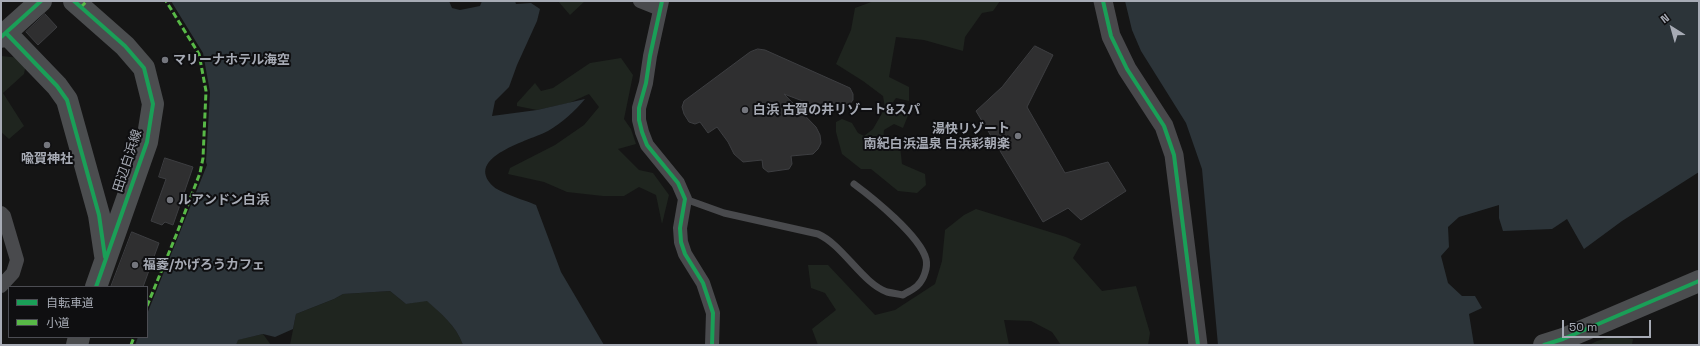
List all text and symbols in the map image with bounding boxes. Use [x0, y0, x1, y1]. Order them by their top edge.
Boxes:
north arrow [1652, 8, 1692, 48]
text: N [1658, 11, 1672, 26]
place label: マリーナホテル海空 [173, 52, 290, 68]
marker: マリーナホテル海空 [160, 55, 170, 65]
place label: 白浜 古賀の井リゾート&スパ [753, 102, 920, 118]
marker: 白浜 古賀の井リゾート&スパ [740, 105, 750, 115]
place label: 湯快リゾート 南紀白浜温泉 白浜彩朝楽 [864, 121, 1010, 152]
street label: 田辺白浜線 [111, 128, 145, 194]
marker: 湯快リゾート 南紀白浜温泉 白浜彩朝楽 [1013, 131, 1023, 141]
marker: 喩賀神社 [42, 140, 52, 150]
place label: 喩賀神社 [21, 151, 73, 167]
place label: ルアンドン白浜 [178, 192, 269, 208]
marker: ルアンドン白浜 [165, 195, 175, 205]
place label: 福菱/かげろうカフェ [143, 257, 265, 273]
marker: 福菱/かげろうカフェ [130, 260, 140, 270]
legend [8, 286, 148, 338]
text: 自転車道 [46, 295, 94, 311]
scale bar [1564, 312, 1653, 338]
text: 小道 [46, 315, 70, 331]
text: 50 m [1569, 319, 1597, 335]

